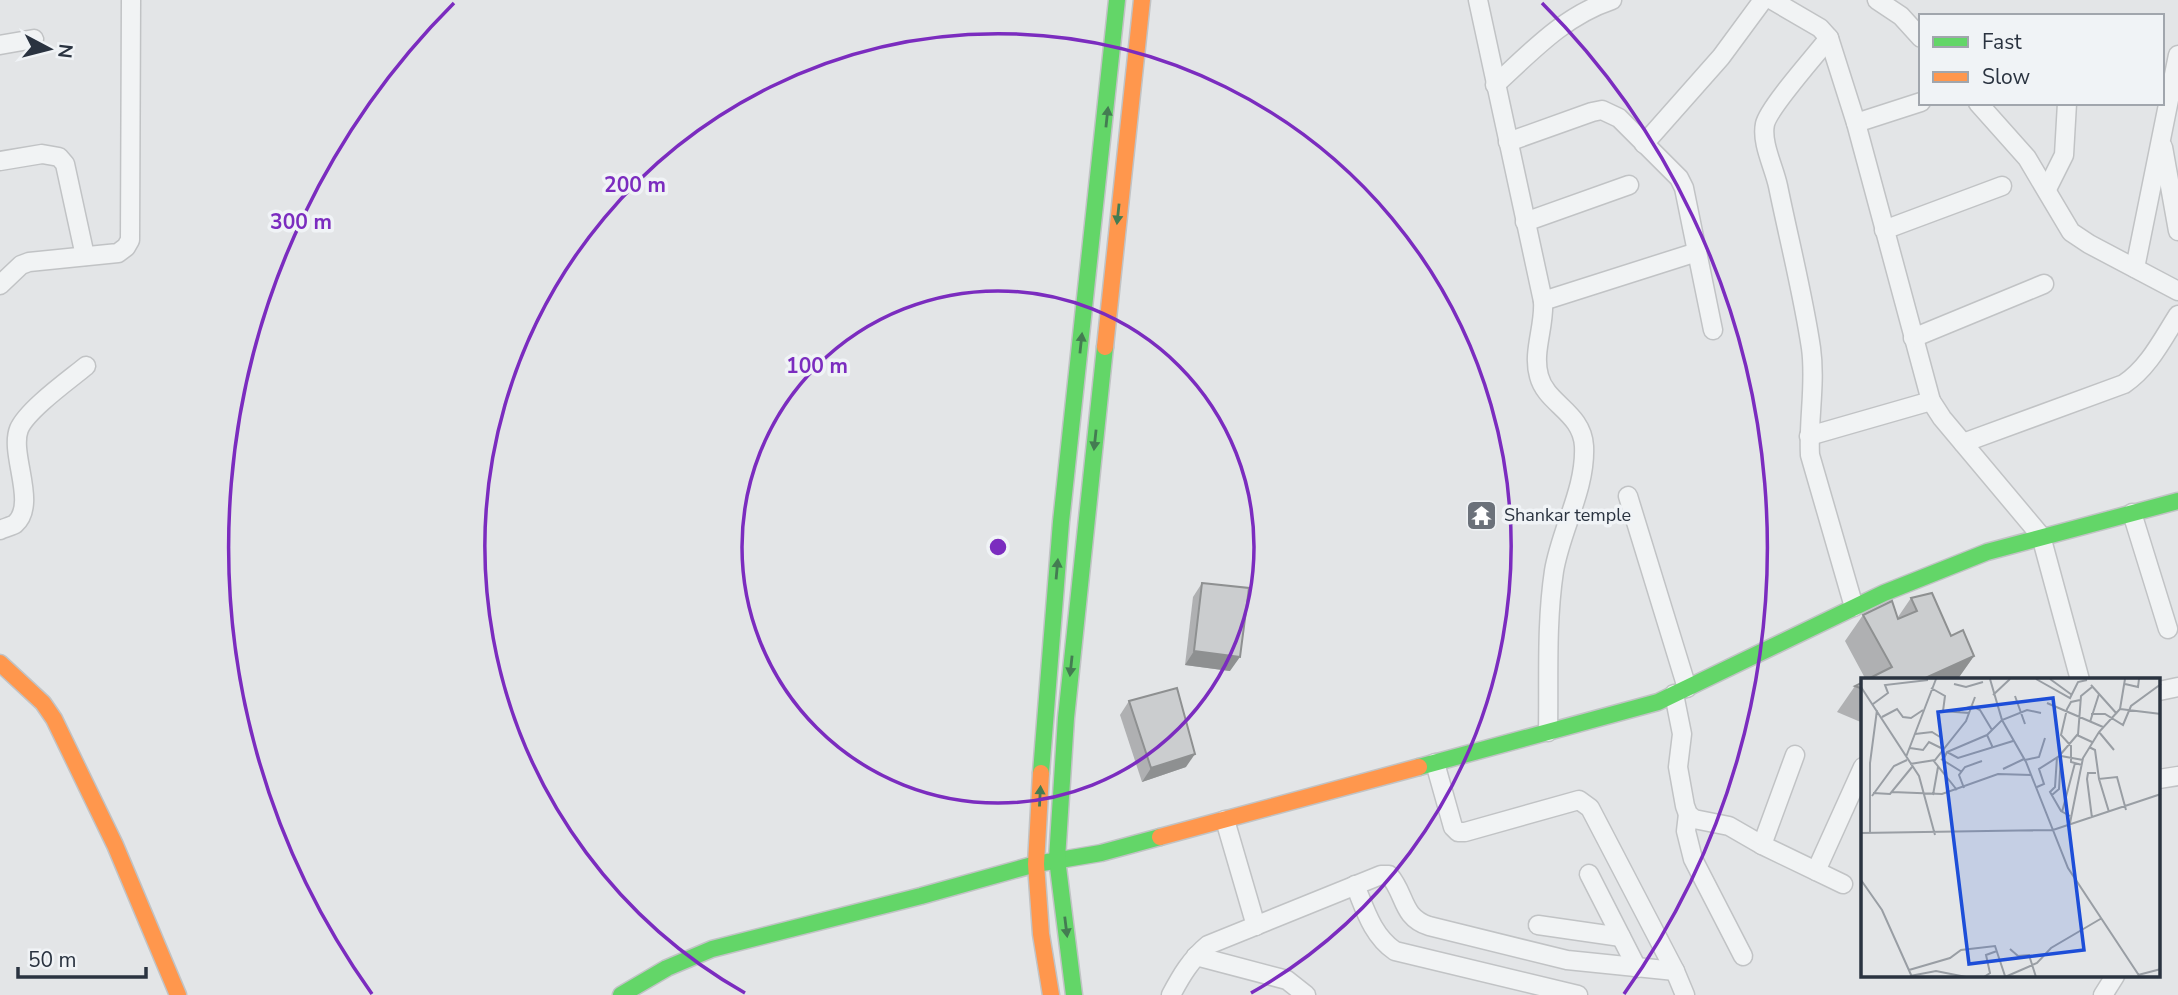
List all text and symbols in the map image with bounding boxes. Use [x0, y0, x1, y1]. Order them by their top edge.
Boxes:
north arrow [14, 14, 84, 84]
legend [1919, 14, 2164, 105]
text: Fast [1982, 28, 2022, 56]
text: N [51, 42, 79, 60]
text: Slow [1982, 63, 2031, 91]
one-way arrow [1101, 106, 1112, 128]
text: 200 m [604, 171, 666, 199]
one-way arrow [1113, 203, 1124, 225]
text: 300 m [270, 208, 332, 236]
one-way arrow [1076, 332, 1087, 354]
text: 100 m [786, 352, 848, 380]
one-way arrow [1089, 429, 1100, 451]
temple icon: Shankar temple [1464, 498, 1498, 532]
place label: Shankar temple [1504, 503, 1631, 527]
centre of rings [986, 535, 1010, 559]
one-way arrow [1052, 558, 1063, 580]
one-way arrow [1066, 656, 1077, 678]
inset map [1861, 678, 2160, 978]
one-way arrow [1034, 785, 1045, 807]
one-way arrow [1060, 916, 1071, 938]
scale bar [18, 936, 145, 980]
text: 50 m [28, 946, 77, 974]

